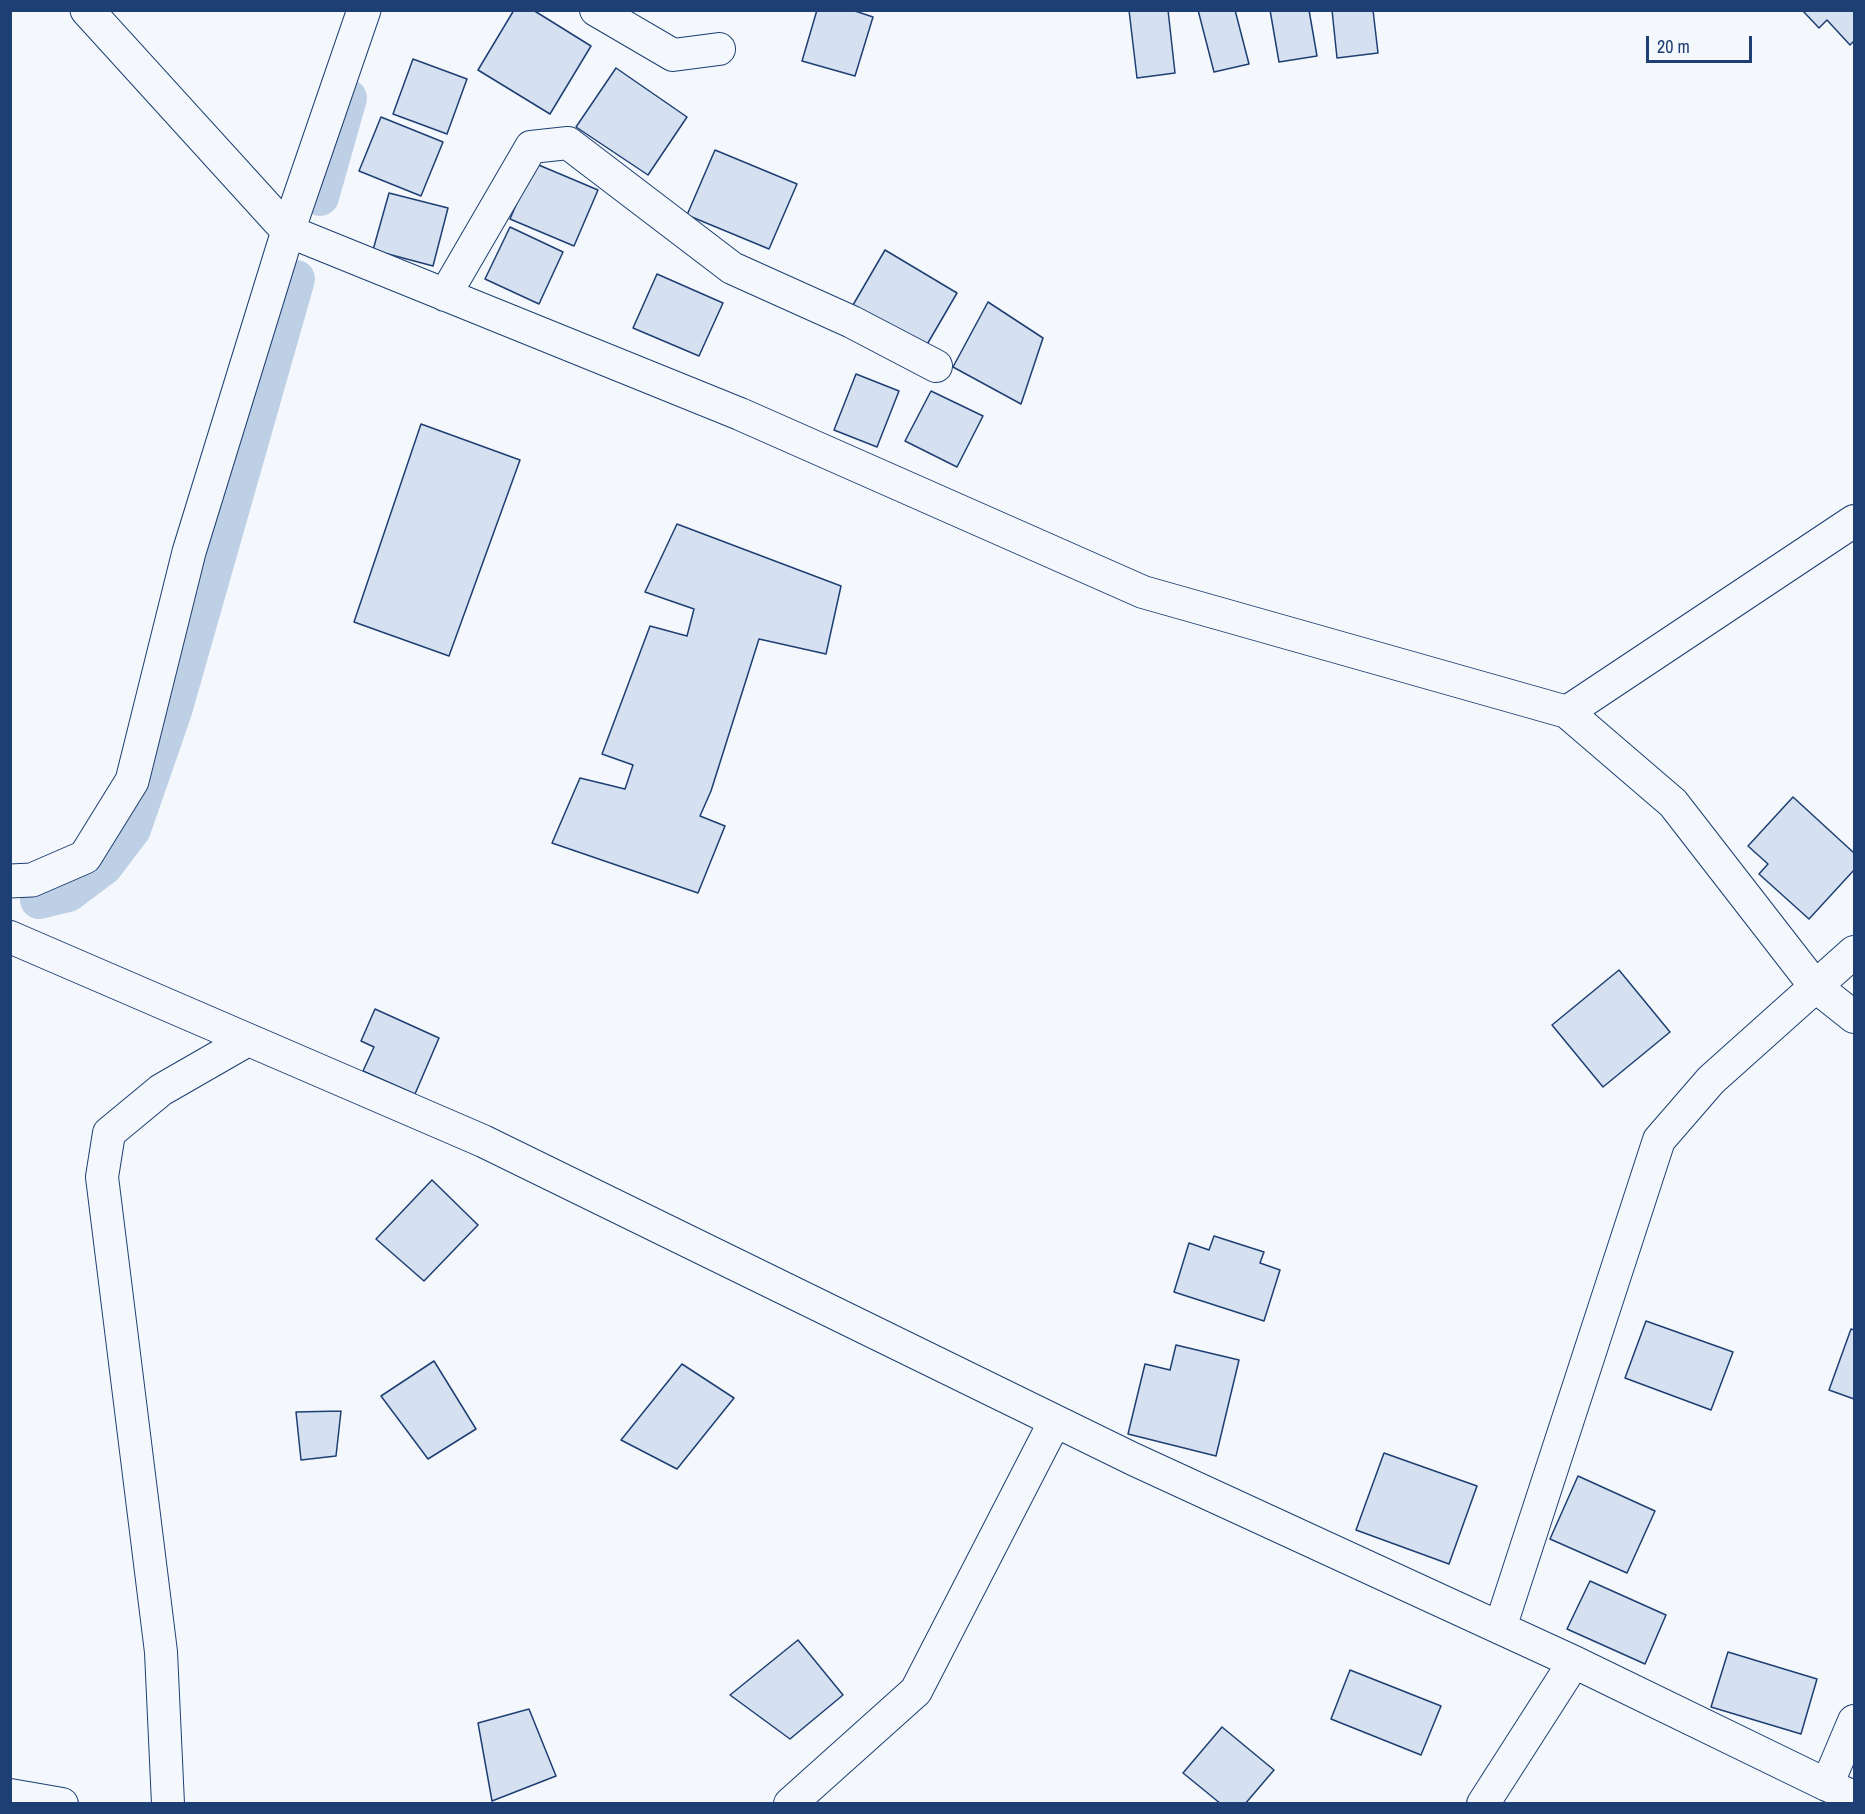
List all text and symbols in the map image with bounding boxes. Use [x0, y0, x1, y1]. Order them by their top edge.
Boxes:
scale bar [1649, 24, 1756, 62]
text: 20 m [1657, 34, 1690, 59]

